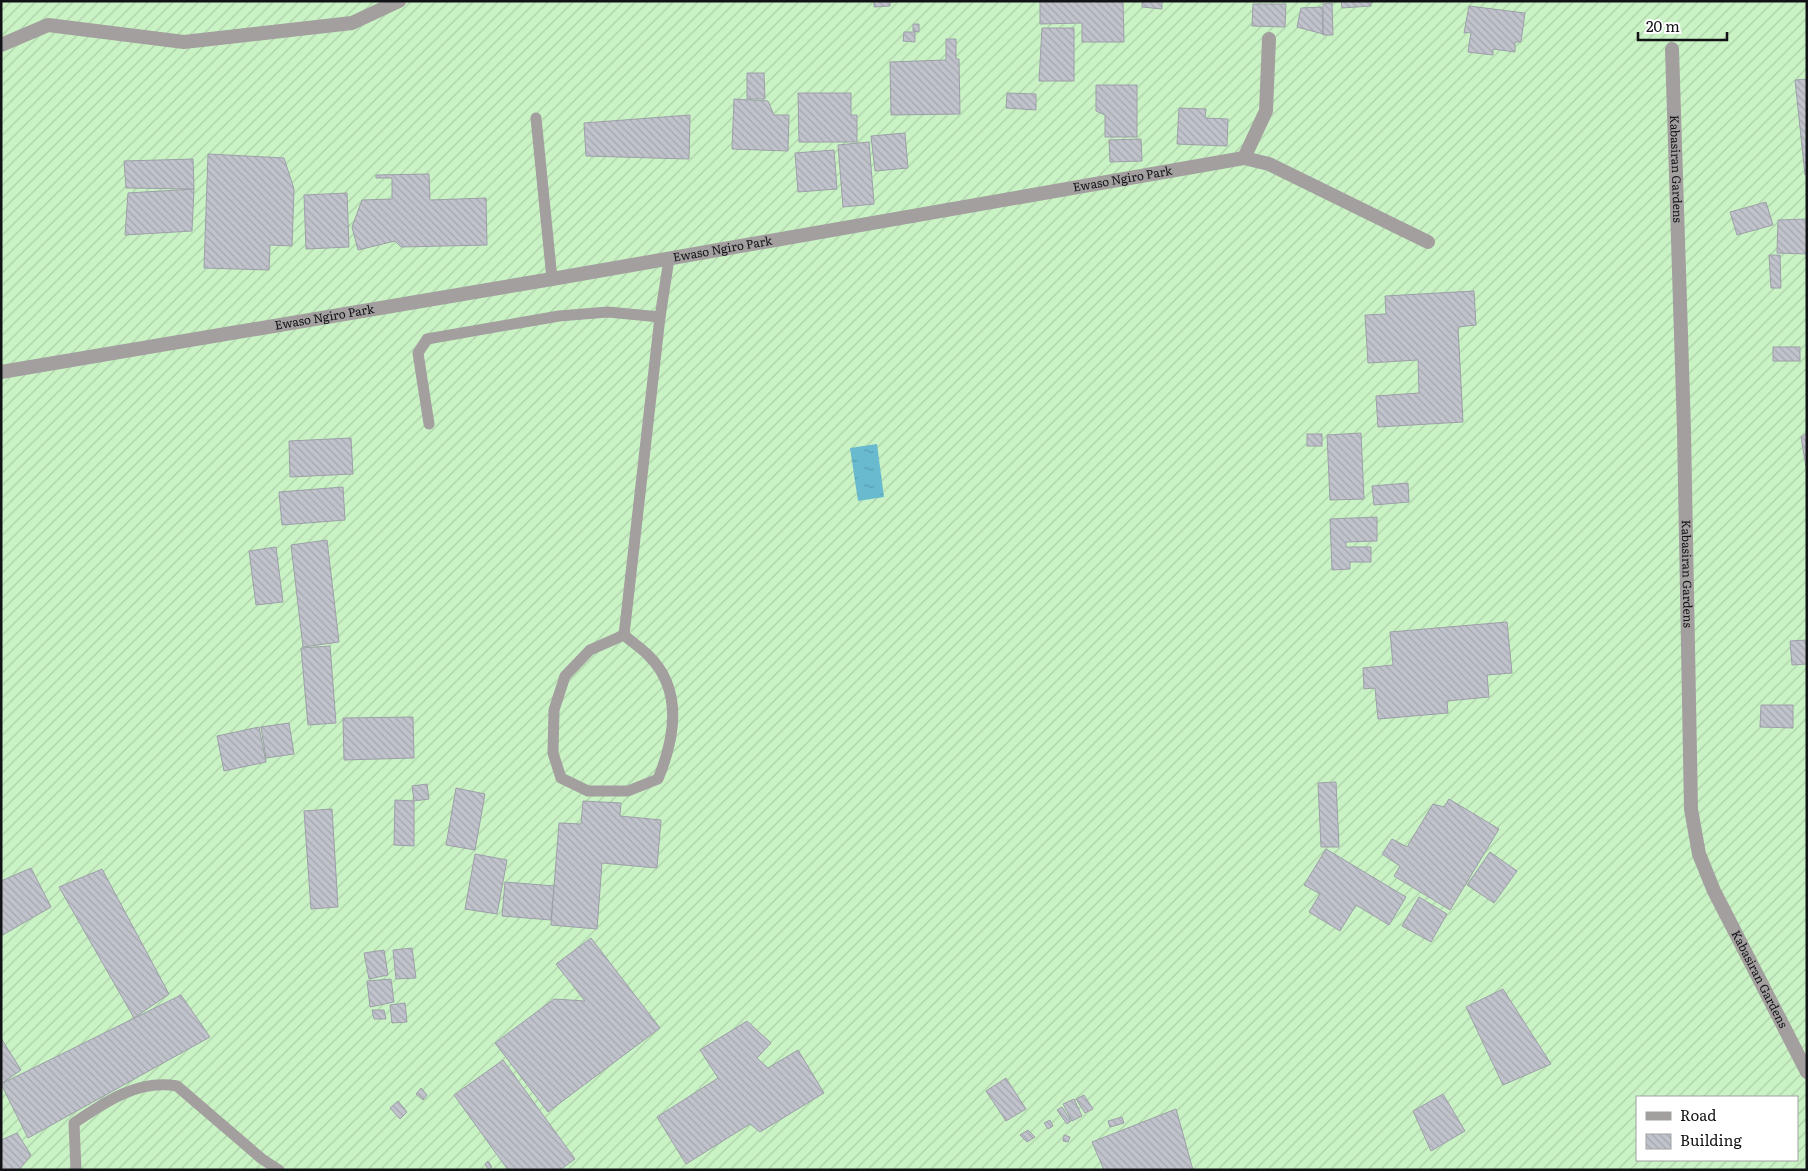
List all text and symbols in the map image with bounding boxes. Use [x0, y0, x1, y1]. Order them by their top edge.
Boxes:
scale bar [1638, 10, 1727, 42]
text: 20 m [1646, 14, 1680, 37]
street label: Kabasiran Gardens [1666, 115, 1687, 224]
street label: Ewaso Ngiro Park [1071, 161, 1174, 196]
street label: Ewaso Ngiro Park [671, 231, 774, 266]
street label: Ewaso Ngiro Park [273, 299, 376, 334]
street label: Kabasiran Gardens [1678, 520, 1698, 629]
street label: Kabasiran Gardens [1727, 927, 1793, 1031]
legend [1636, 1096, 1798, 1161]
text: Road [1680, 1103, 1716, 1126]
text: Building [1680, 1128, 1742, 1151]

